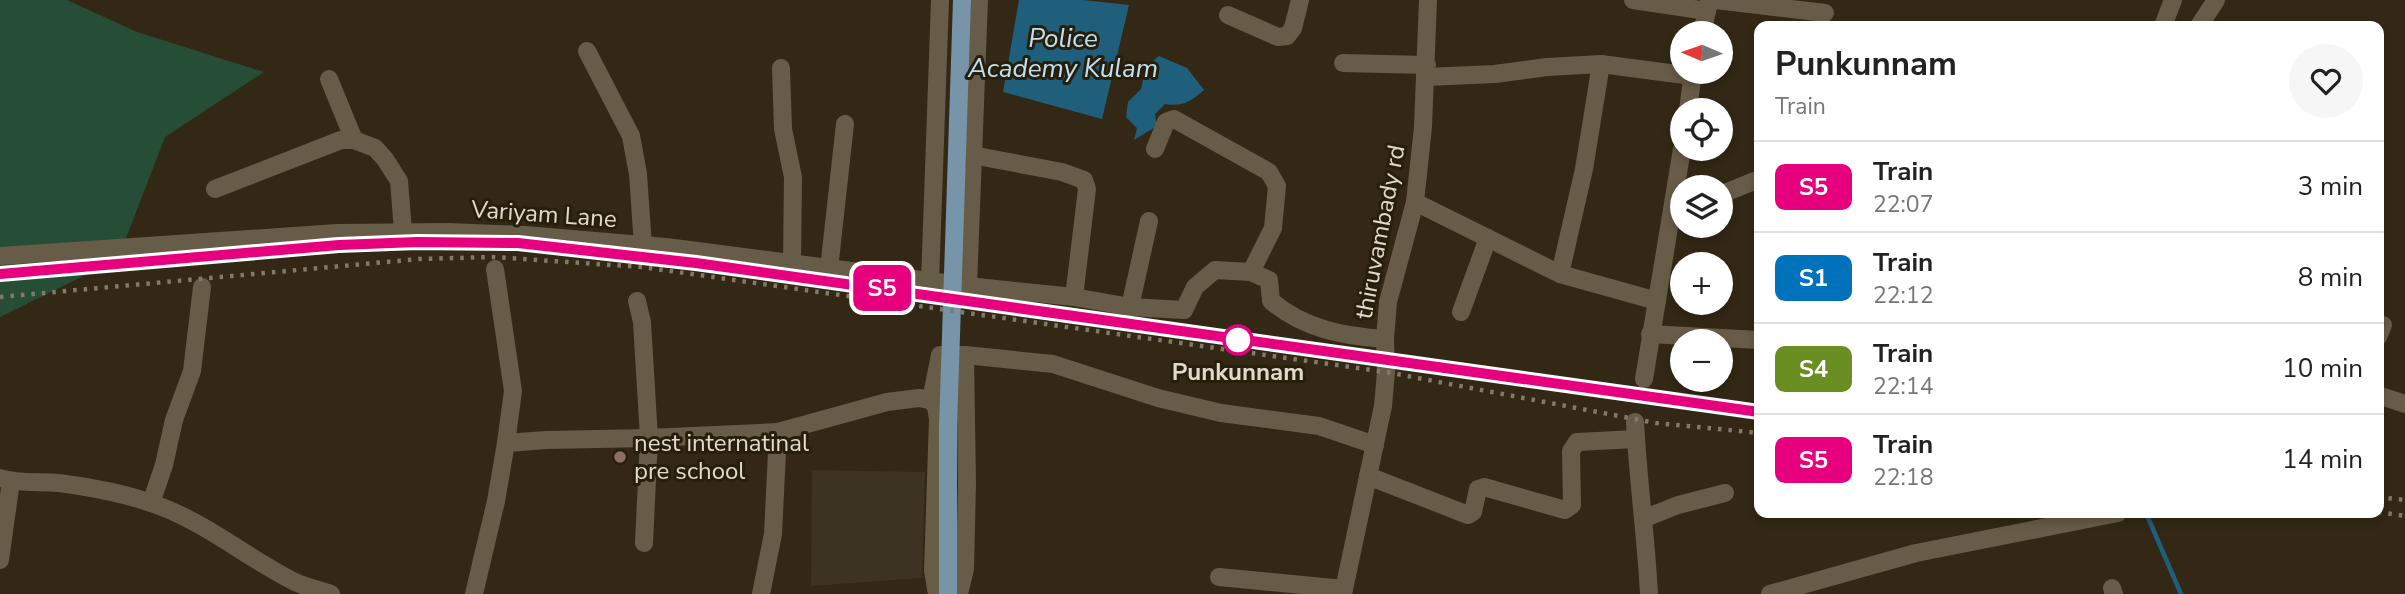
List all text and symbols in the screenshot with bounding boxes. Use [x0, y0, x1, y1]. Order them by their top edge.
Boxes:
water label: Police Academy Kulam [967, 21, 1158, 86]
north arrow [1670, 21, 1732, 84]
map controls [1670, 21, 1733, 392]
text: Punkunnam [1775, 42, 1957, 87]
button: heart [2289, 44, 2363, 118]
text: Train [1775, 91, 1826, 122]
button: locate [1670, 98, 1733, 161]
street label: thiruvambady rd [1347, 142, 1413, 322]
text: Train [1873, 154, 1933, 189]
text: 3 min [2298, 169, 2363, 204]
text: S5 [1799, 171, 1828, 203]
button: layers [1670, 175, 1733, 238]
text: 22:07 [1873, 189, 1933, 220]
street label: Variyam Lane [469, 193, 618, 235]
text: Train [1873, 245, 1933, 280]
button: + [1670, 252, 1733, 315]
text: 8 min [2298, 260, 2363, 295]
text: S1 [1799, 262, 1828, 294]
line badge: S5 [850, 265, 914, 311]
text: S5 [867, 272, 897, 304]
text: 22:12 [1873, 280, 1933, 311]
marker: Punkunnam [1223, 325, 1253, 355]
button: − [1670, 329, 1733, 392]
text: Train [1873, 336, 1933, 371]
text: 10 min [2282, 351, 2363, 386]
text: S4 [1799, 353, 1828, 385]
place label: Punkunnam [1172, 356, 1304, 388]
text: 22:14 [1873, 371, 1933, 402]
place label: nest internatinal pre school [634, 427, 809, 487]
text: Train [1873, 427, 1933, 462]
text: 14 min [2282, 442, 2363, 477]
text: S5 [1799, 444, 1828, 476]
marker: nest internatinal pre school [612, 449, 628, 465]
text: 22:18 [1873, 462, 1933, 493]

